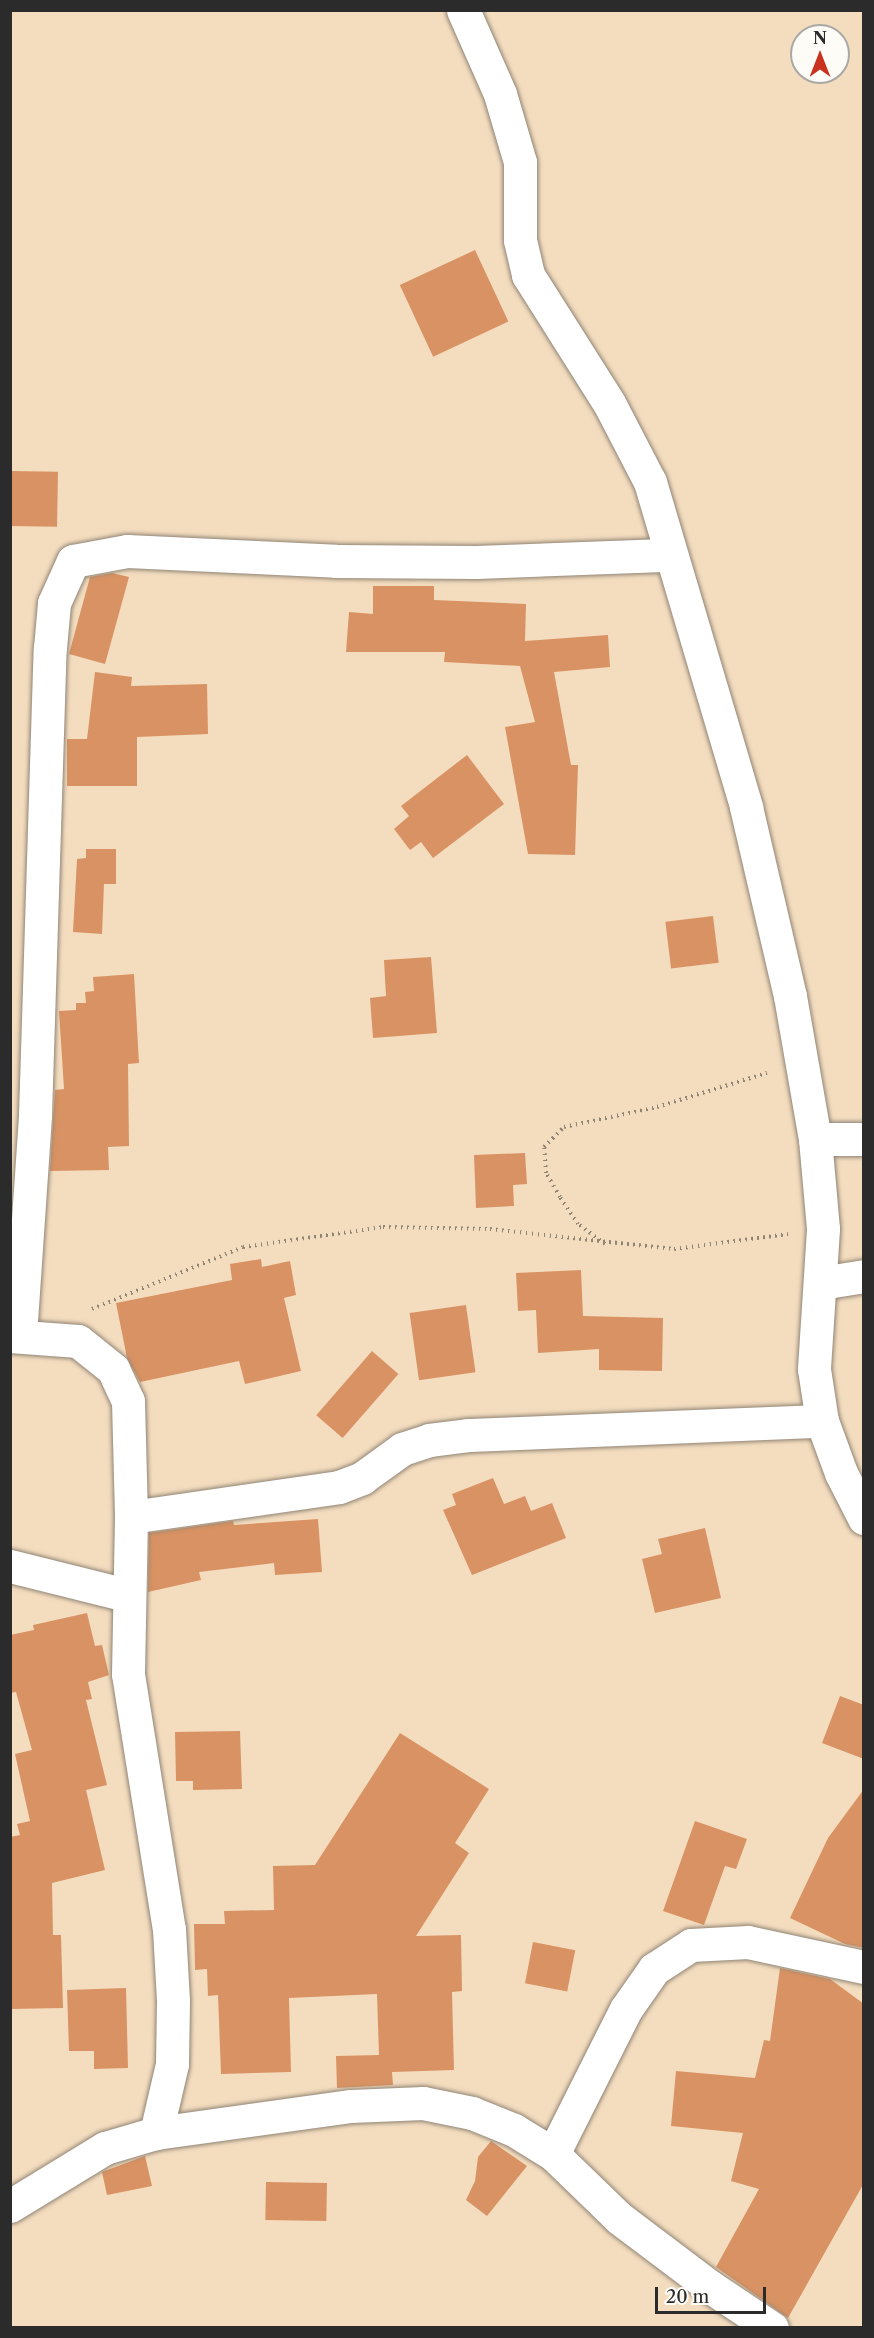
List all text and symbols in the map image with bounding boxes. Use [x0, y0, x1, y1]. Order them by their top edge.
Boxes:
north arrow [790, 24, 850, 84]
text: N [813, 28, 827, 48]
scale bar [658, 2275, 769, 2313]
text: 20 m [666, 2286, 709, 2308]

